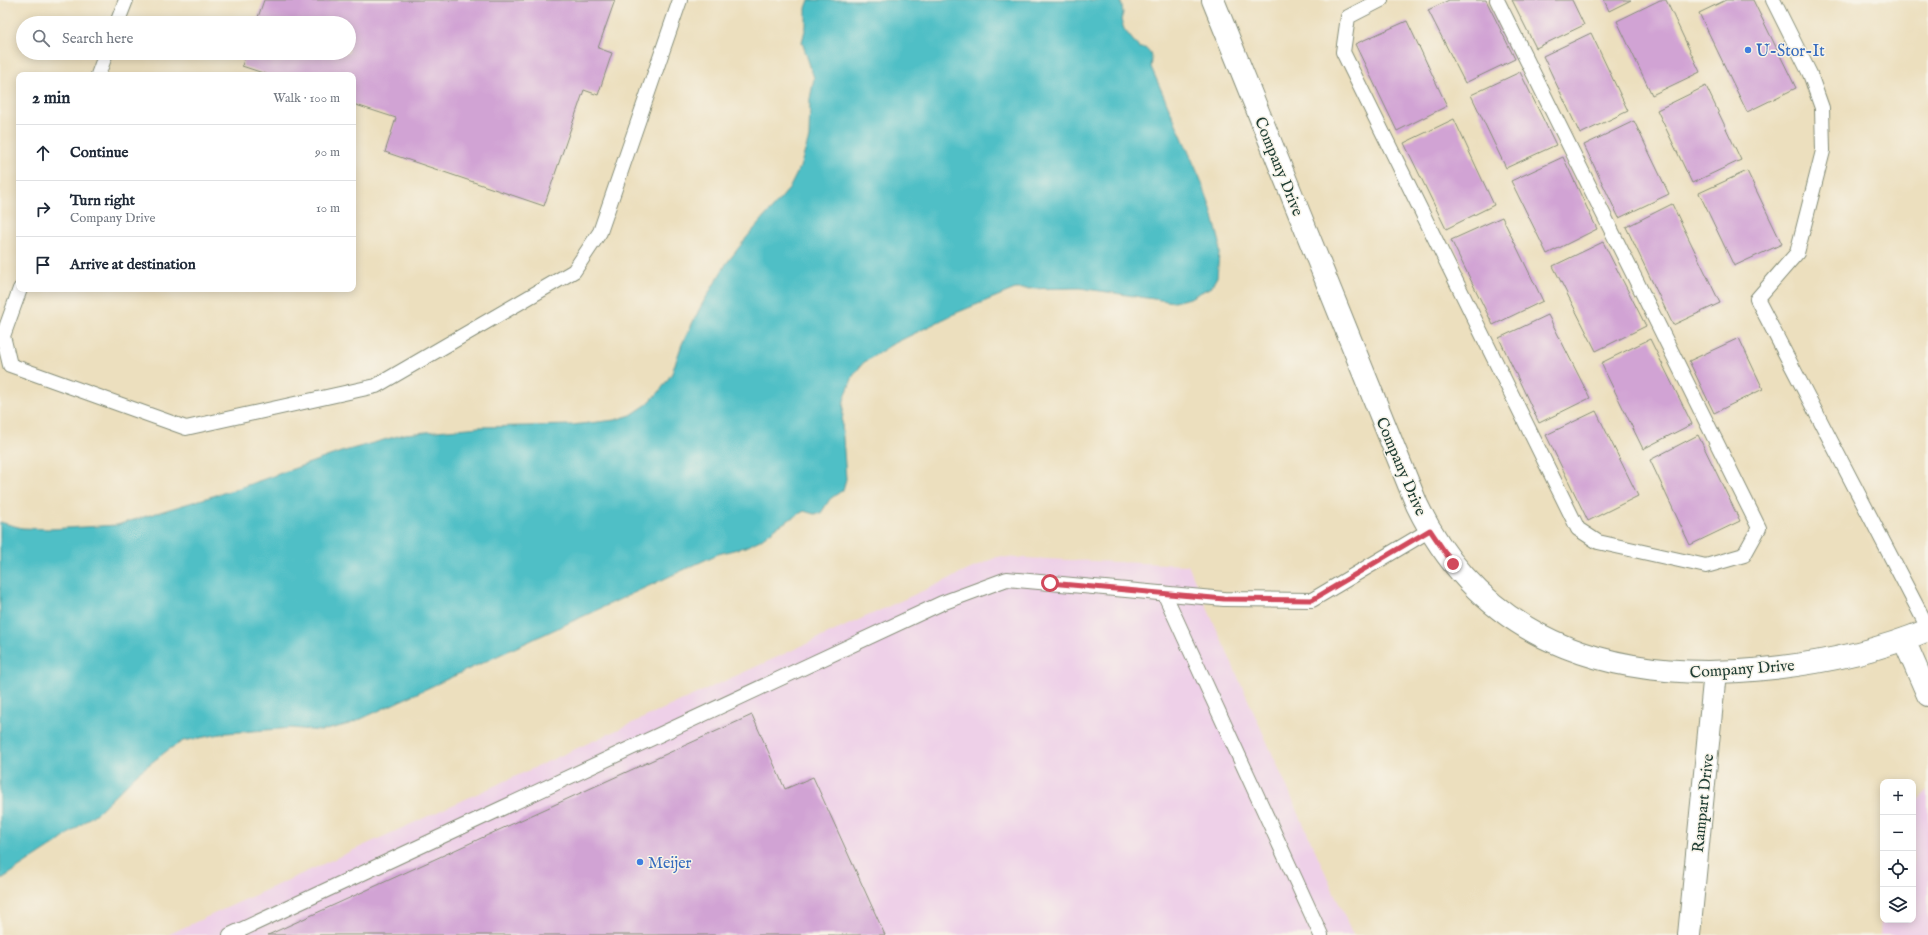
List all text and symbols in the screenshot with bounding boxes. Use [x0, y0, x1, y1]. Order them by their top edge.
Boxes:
search box [16, 16, 356, 60]
icon: search [30, 27, 52, 49]
text: Search here [62, 29, 133, 48]
place label: U-Stor-It [1756, 42, 1825, 62]
marker: U-Stor-It [1743, 45, 1753, 55]
text: 2 min [32, 88, 70, 109]
text: Walk · 100 m [273, 90, 340, 107]
street label: Company Drive [1249, 114, 1307, 219]
icon: ahead [32, 142, 54, 164]
text: Continue [70, 143, 128, 162]
text: 90 m [315, 144, 340, 161]
text: Turn right [70, 191, 135, 210]
icon: right [32, 198, 54, 220]
text: 10 m [316, 200, 340, 217]
text: Company Drive [70, 210, 155, 227]
icon: arrive [32, 254, 54, 276]
text: Arrive at destination [70, 255, 196, 274]
street label: Company Drive [1370, 415, 1430, 519]
route end [1444, 555, 1462, 573]
route start [1041, 574, 1059, 592]
street label: Company Drive [1689, 656, 1795, 684]
street label: Rampart Drive [1689, 753, 1719, 854]
map controls [1880, 779, 1916, 923]
button: + [1880, 779, 1916, 815]
button: − [1880, 815, 1916, 851]
button: locate [1880, 851, 1916, 887]
place label: Meijer [648, 854, 692, 874]
marker: Meijer [635, 857, 645, 867]
button: layers [1880, 887, 1916, 923]

